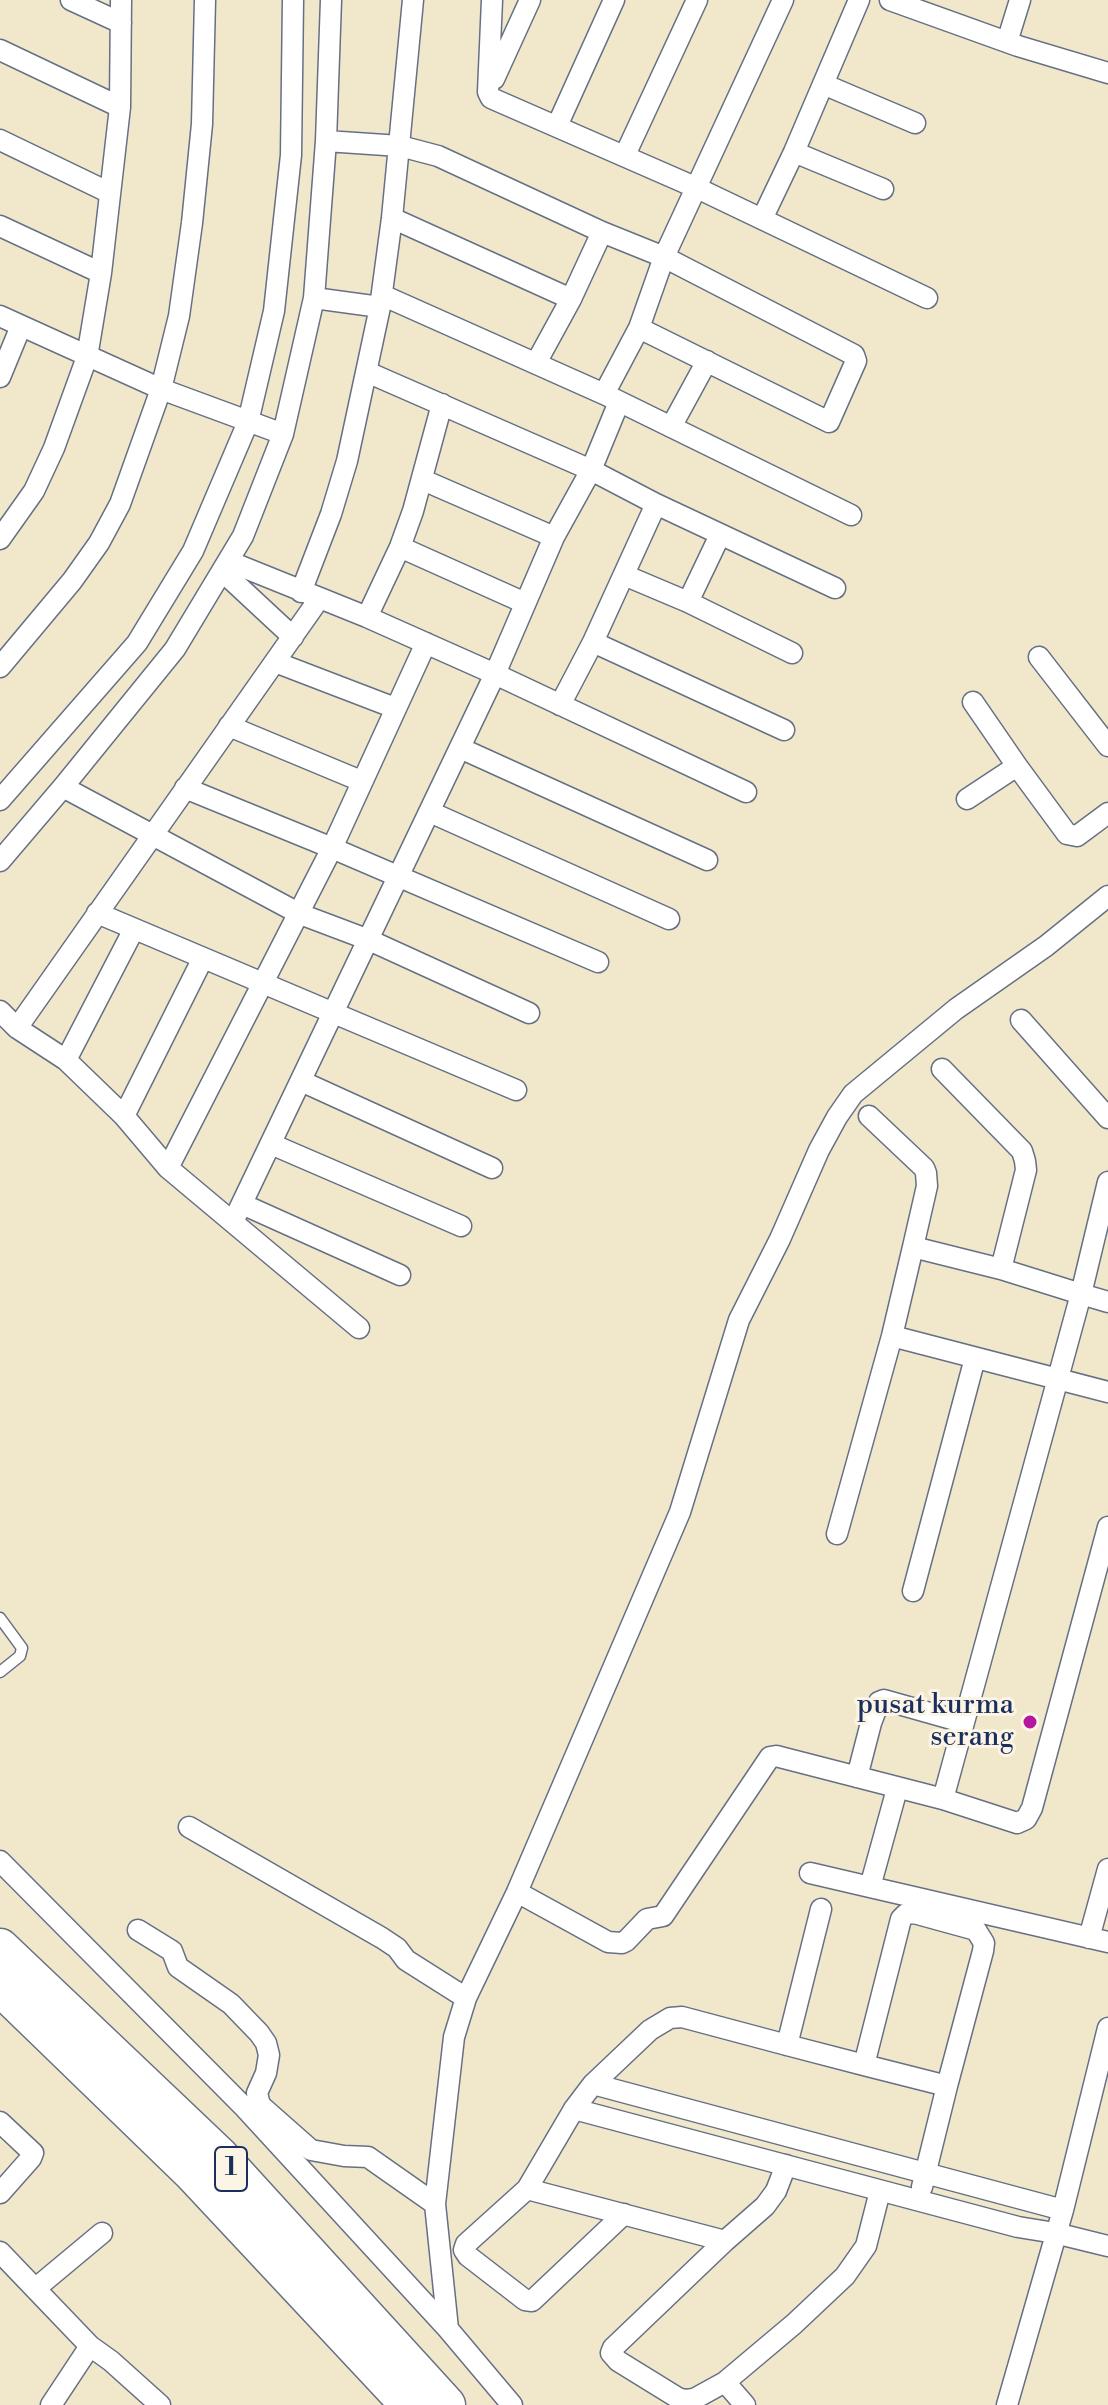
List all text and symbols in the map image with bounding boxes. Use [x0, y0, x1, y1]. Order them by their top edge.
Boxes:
place label: pusat kurma serang [857, 1689, 1014, 1755]
marker: pusat kurma serang [1021, 1713, 1039, 1731]
road number: 1 [215, 2147, 247, 2191]

